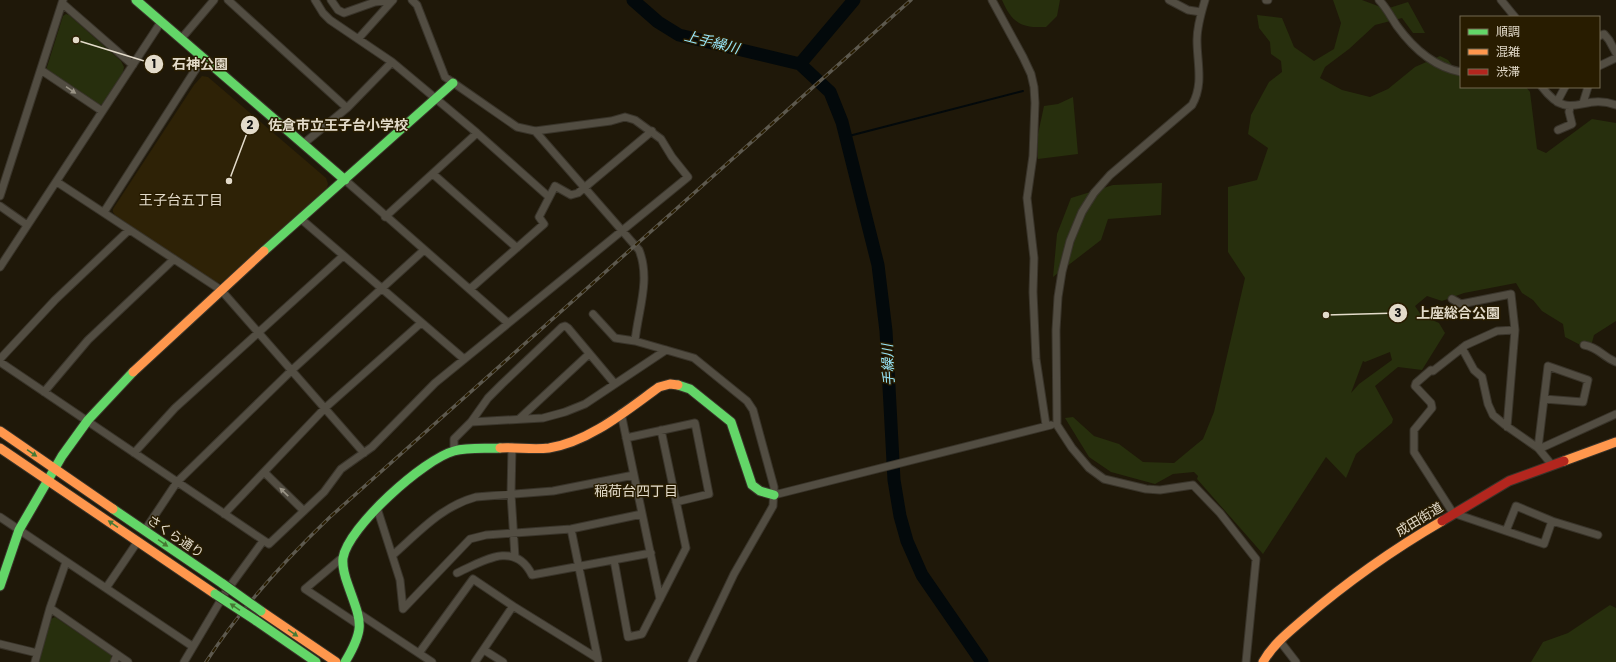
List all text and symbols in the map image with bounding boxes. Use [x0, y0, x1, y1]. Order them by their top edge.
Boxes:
legend [1460, 16, 1600, 88]
text: 順調 [1496, 23, 1520, 40]
water label: 上手繰川 [682, 26, 744, 59]
text: 混雑 [1496, 43, 1520, 60]
callout: 石神公園 [144, 51, 236, 77]
text: 石神公園 [172, 54, 228, 74]
text: 1 [152, 55, 156, 72]
text: 渋滞 [1496, 63, 1520, 80]
one-way arrow [66, 87, 77, 94]
callout: 佐倉市立王子台小学校 [240, 112, 416, 138]
text: 佐倉市立王子台小学校 [268, 115, 408, 135]
text: 2 [247, 116, 254, 133]
district label: 王子台五丁目 [139, 190, 223, 210]
callout: 上座総合公園 [1388, 300, 1508, 326]
text: 上座総合公園 [1416, 303, 1500, 323]
text: 3 [1394, 304, 1402, 321]
water label: 手繰川 [877, 342, 899, 386]
one-way arrow [27, 449, 37, 457]
district label: 稲荷台四丁目 [594, 481, 678, 501]
one-way arrow [279, 487, 289, 496]
street label: 成田街道 [1392, 498, 1446, 541]
street label: さくら通り [143, 510, 208, 562]
one-way arrow [107, 521, 119, 528]
one-way arrow [157, 539, 168, 547]
one-way arrow [230, 603, 240, 611]
one-way arrow [288, 629, 299, 637]

